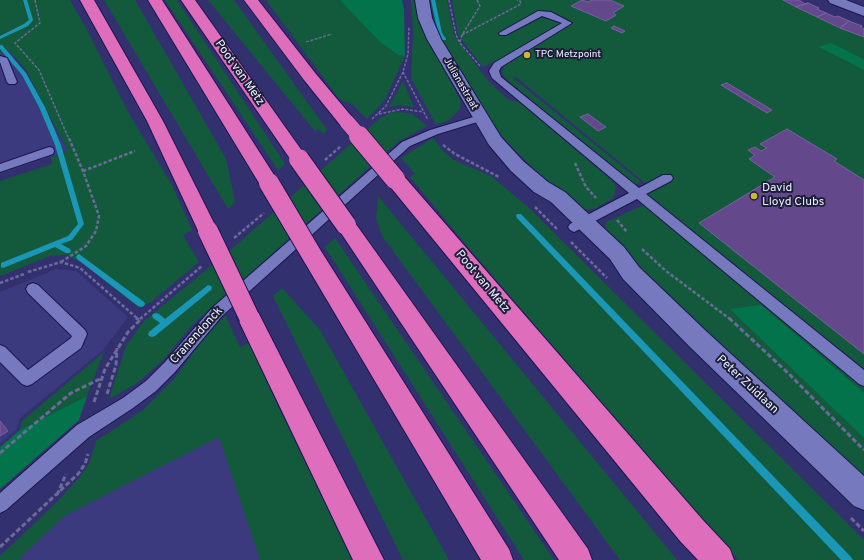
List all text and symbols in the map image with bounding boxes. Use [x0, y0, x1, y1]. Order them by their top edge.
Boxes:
street label: Poot van Metz [211, 37, 267, 109]
place label: TPC Metzpoint [535, 49, 601, 61]
marker: TPC Metzpoint [522, 50, 532, 60]
street label: Julianastraat [440, 56, 480, 112]
place label: David Lloyd Clubs [762, 182, 824, 210]
marker: David Lloyd Clubs [749, 191, 759, 201]
street label: Poot van Metz [452, 248, 512, 316]
street label: Cranendonck [168, 305, 226, 367]
street label: Peter Zuidlaan [713, 353, 781, 417]

